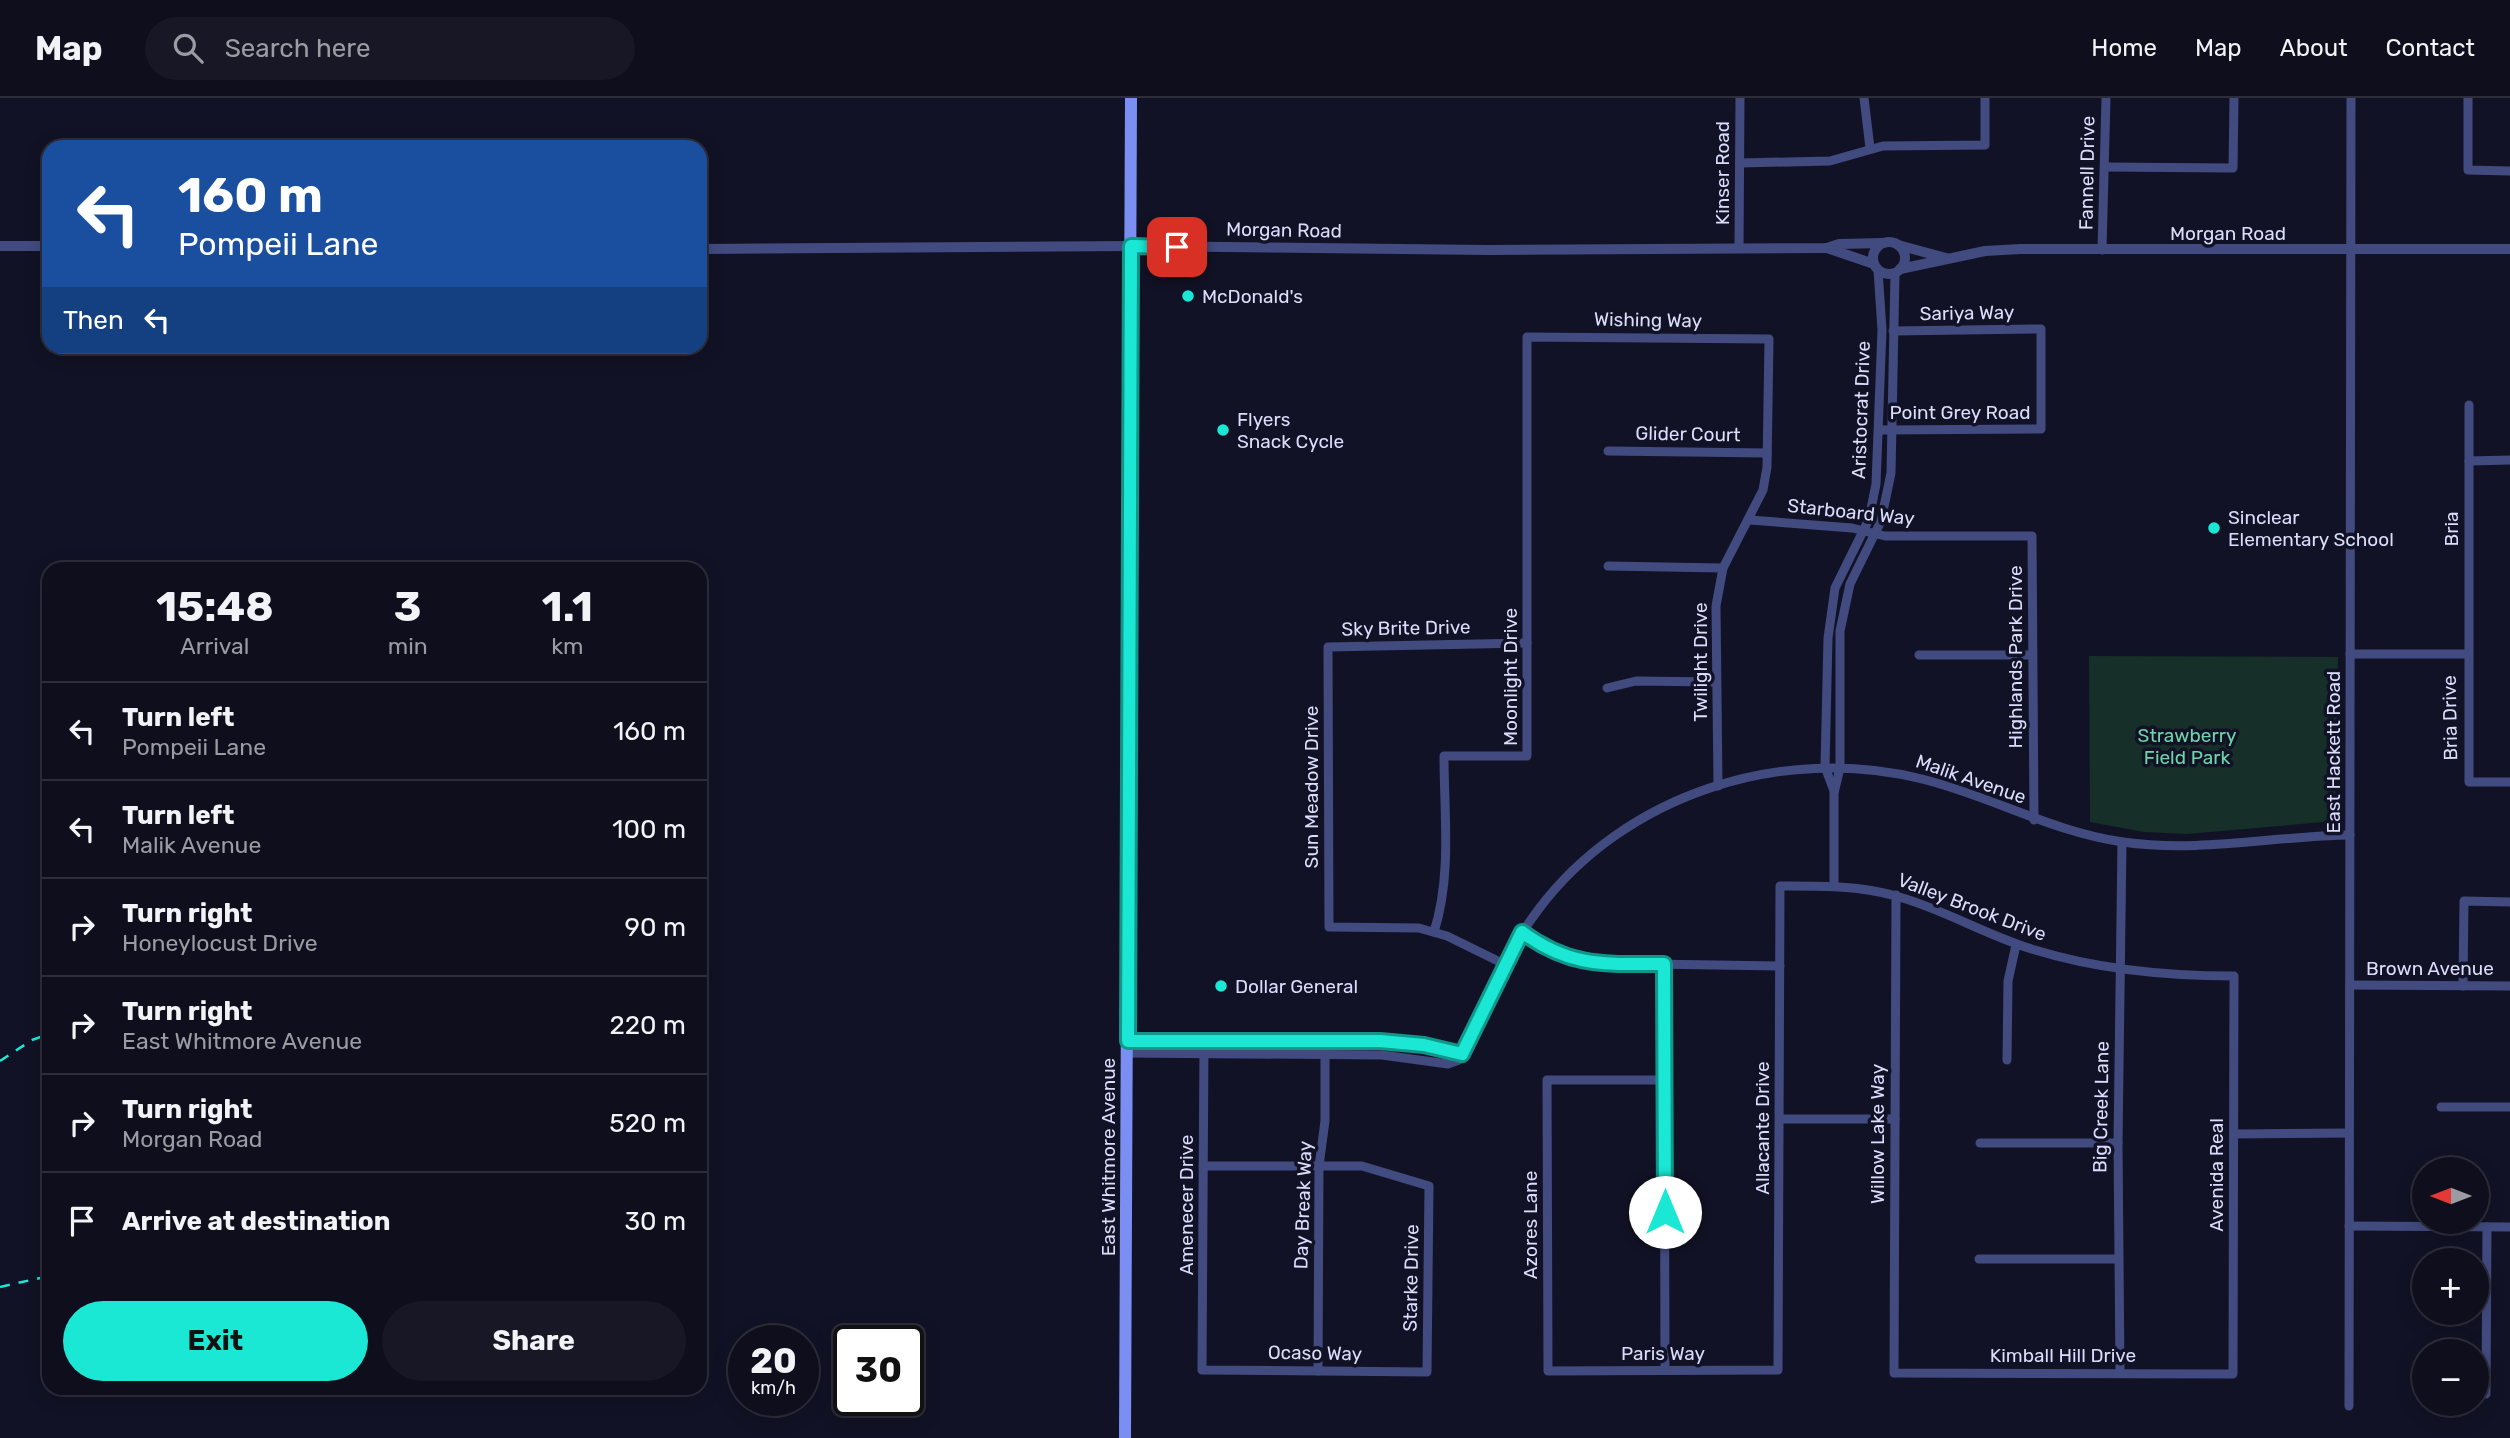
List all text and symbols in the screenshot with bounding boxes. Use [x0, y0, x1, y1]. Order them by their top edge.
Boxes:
search box [145, 17, 635, 80]
text: Map [35, 29, 103, 68]
icon: search [169, 29, 207, 67]
text: Search here [225, 33, 370, 64]
text: Home [2091, 34, 2157, 62]
text: Map [2195, 34, 2242, 62]
text: About [2280, 34, 2348, 62]
text: Contact [2386, 34, 2475, 62]
street label: Fannell Drive [2075, 116, 2099, 230]
street label: Kinser Road [1711, 121, 1734, 225]
text: 160 m [178, 166, 323, 224]
icon: left [63, 168, 154, 259]
pin [1147, 217, 1207, 277]
street label: Morgan Road [1226, 217, 1342, 243]
street label: Morgan Road [2170, 222, 2286, 245]
text: Pompeii Lane [178, 225, 378, 263]
icon: arrive [1158, 228, 1196, 266]
place label: McDonald's [1202, 285, 1303, 308]
marker: McDonald's [1180, 288, 1196, 304]
icon: left [138, 301, 176, 339]
street label: Sariya Way [1919, 301, 2015, 325]
text: Then [63, 305, 124, 336]
street label: Wishing Way [1594, 308, 1702, 332]
street label: Aristocrat Drive [1847, 340, 1875, 480]
street label: Point Grey Road [1890, 401, 2030, 424]
place label: Flyers Snack Cycle [1237, 408, 1344, 453]
marker: Flyers Snack Cycle [1215, 422, 1231, 438]
street label: Glider Court [1635, 422, 1741, 446]
street label: Starboard Way [1786, 494, 1916, 530]
place label: Sinclear Elementary School [2228, 506, 2394, 551]
street label: Bria [2440, 512, 2463, 547]
marker: Sinclear Elementary School [2206, 520, 2222, 536]
street label: Highlands Park Drive [2004, 565, 2027, 749]
text: 15:48 [156, 582, 274, 632]
text: 3 [394, 582, 422, 632]
text: 1.1 [542, 582, 593, 632]
street label: Twilight Drive [1689, 602, 1712, 722]
street label: Moonlight Drive [1499, 608, 1522, 746]
street label: Sky Brite Drive [1341, 615, 1471, 641]
text: Arrival [180, 632, 249, 660]
text: min [388, 632, 428, 660]
text: km [551, 632, 584, 660]
street label: East Hackett Road [2322, 671, 2345, 833]
street label: Bria Drive [2438, 675, 2462, 761]
text: Turn left [122, 702, 234, 733]
street label: Sun Meadow Drive [1300, 706, 1323, 868]
icon: left [63, 712, 101, 750]
text: 160 m [613, 716, 686, 747]
park label: Strawberry Field Park [2138, 724, 2236, 769]
text: Pompeii Lane [122, 733, 266, 761]
street label: Malik Avenue [1913, 749, 2029, 809]
text: Turn left [122, 800, 234, 831]
icon: left [63, 810, 101, 848]
text: 100 m [612, 814, 686, 845]
text: Malik Avenue [122, 831, 261, 859]
street label: Valley Brook Drive [1894, 868, 2050, 946]
text: Turn right [122, 898, 252, 929]
icon: right [63, 908, 101, 946]
text: 90 m [625, 912, 686, 943]
text: Honeylocust Drive [122, 929, 318, 957]
street label: Brown Avenue [2366, 957, 2494, 980]
place label: Dollar General [1235, 975, 1358, 998]
marker: Dollar General [1213, 978, 1229, 994]
text: Turn right [122, 996, 252, 1027]
icon: right [63, 1006, 101, 1044]
text: 220 m [609, 1010, 686, 1041]
text: East Whitmore Avenue [122, 1027, 362, 1055]
street label: Big Creek Lane [2088, 1041, 2114, 1173]
street label: East Whitmore Avenue [1097, 1058, 1120, 1256]
street label: Allacante Drive [1751, 1061, 1774, 1195]
street label: Willow Lake Way [1866, 1064, 1889, 1204]
text: Turn right [122, 1094, 252, 1125]
icon: right [63, 1104, 101, 1142]
text: 520 m [609, 1108, 686, 1139]
street label: Avenida Real [2205, 1118, 2228, 1232]
text: Morgan Road [122, 1125, 262, 1153]
street label: Amenecer Drive [1175, 1135, 1198, 1275]
street label: Day Break Way [1289, 1140, 1317, 1270]
north arrow [2412, 1157, 2488, 1234]
map controls [2412, 1157, 2489, 1416]
street label: Azores Lane [1519, 1171, 1542, 1279]
position arrow [1628, 1175, 1702, 1249]
icon: arrive [63, 1202, 101, 1240]
text: Arrive at destination [122, 1206, 390, 1237]
text: 30 m [624, 1206, 686, 1237]
street label: Starke Drive [1399, 1224, 1423, 1332]
button: + [2412, 1248, 2489, 1325]
button: Exit [63, 1301, 368, 1381]
button: Share [382, 1301, 686, 1381]
speed limit sign: 30 [833, 1325, 924, 1416]
button: − [2412, 1339, 2489, 1416]
text: 20 [750, 1340, 797, 1382]
street label: Ocaso Way [1268, 1341, 1362, 1365]
street label: Paris Way [1621, 1342, 1705, 1365]
street label: Kimball Hill Drive [1990, 1344, 2136, 1367]
text: km/h [751, 1377, 796, 1399]

